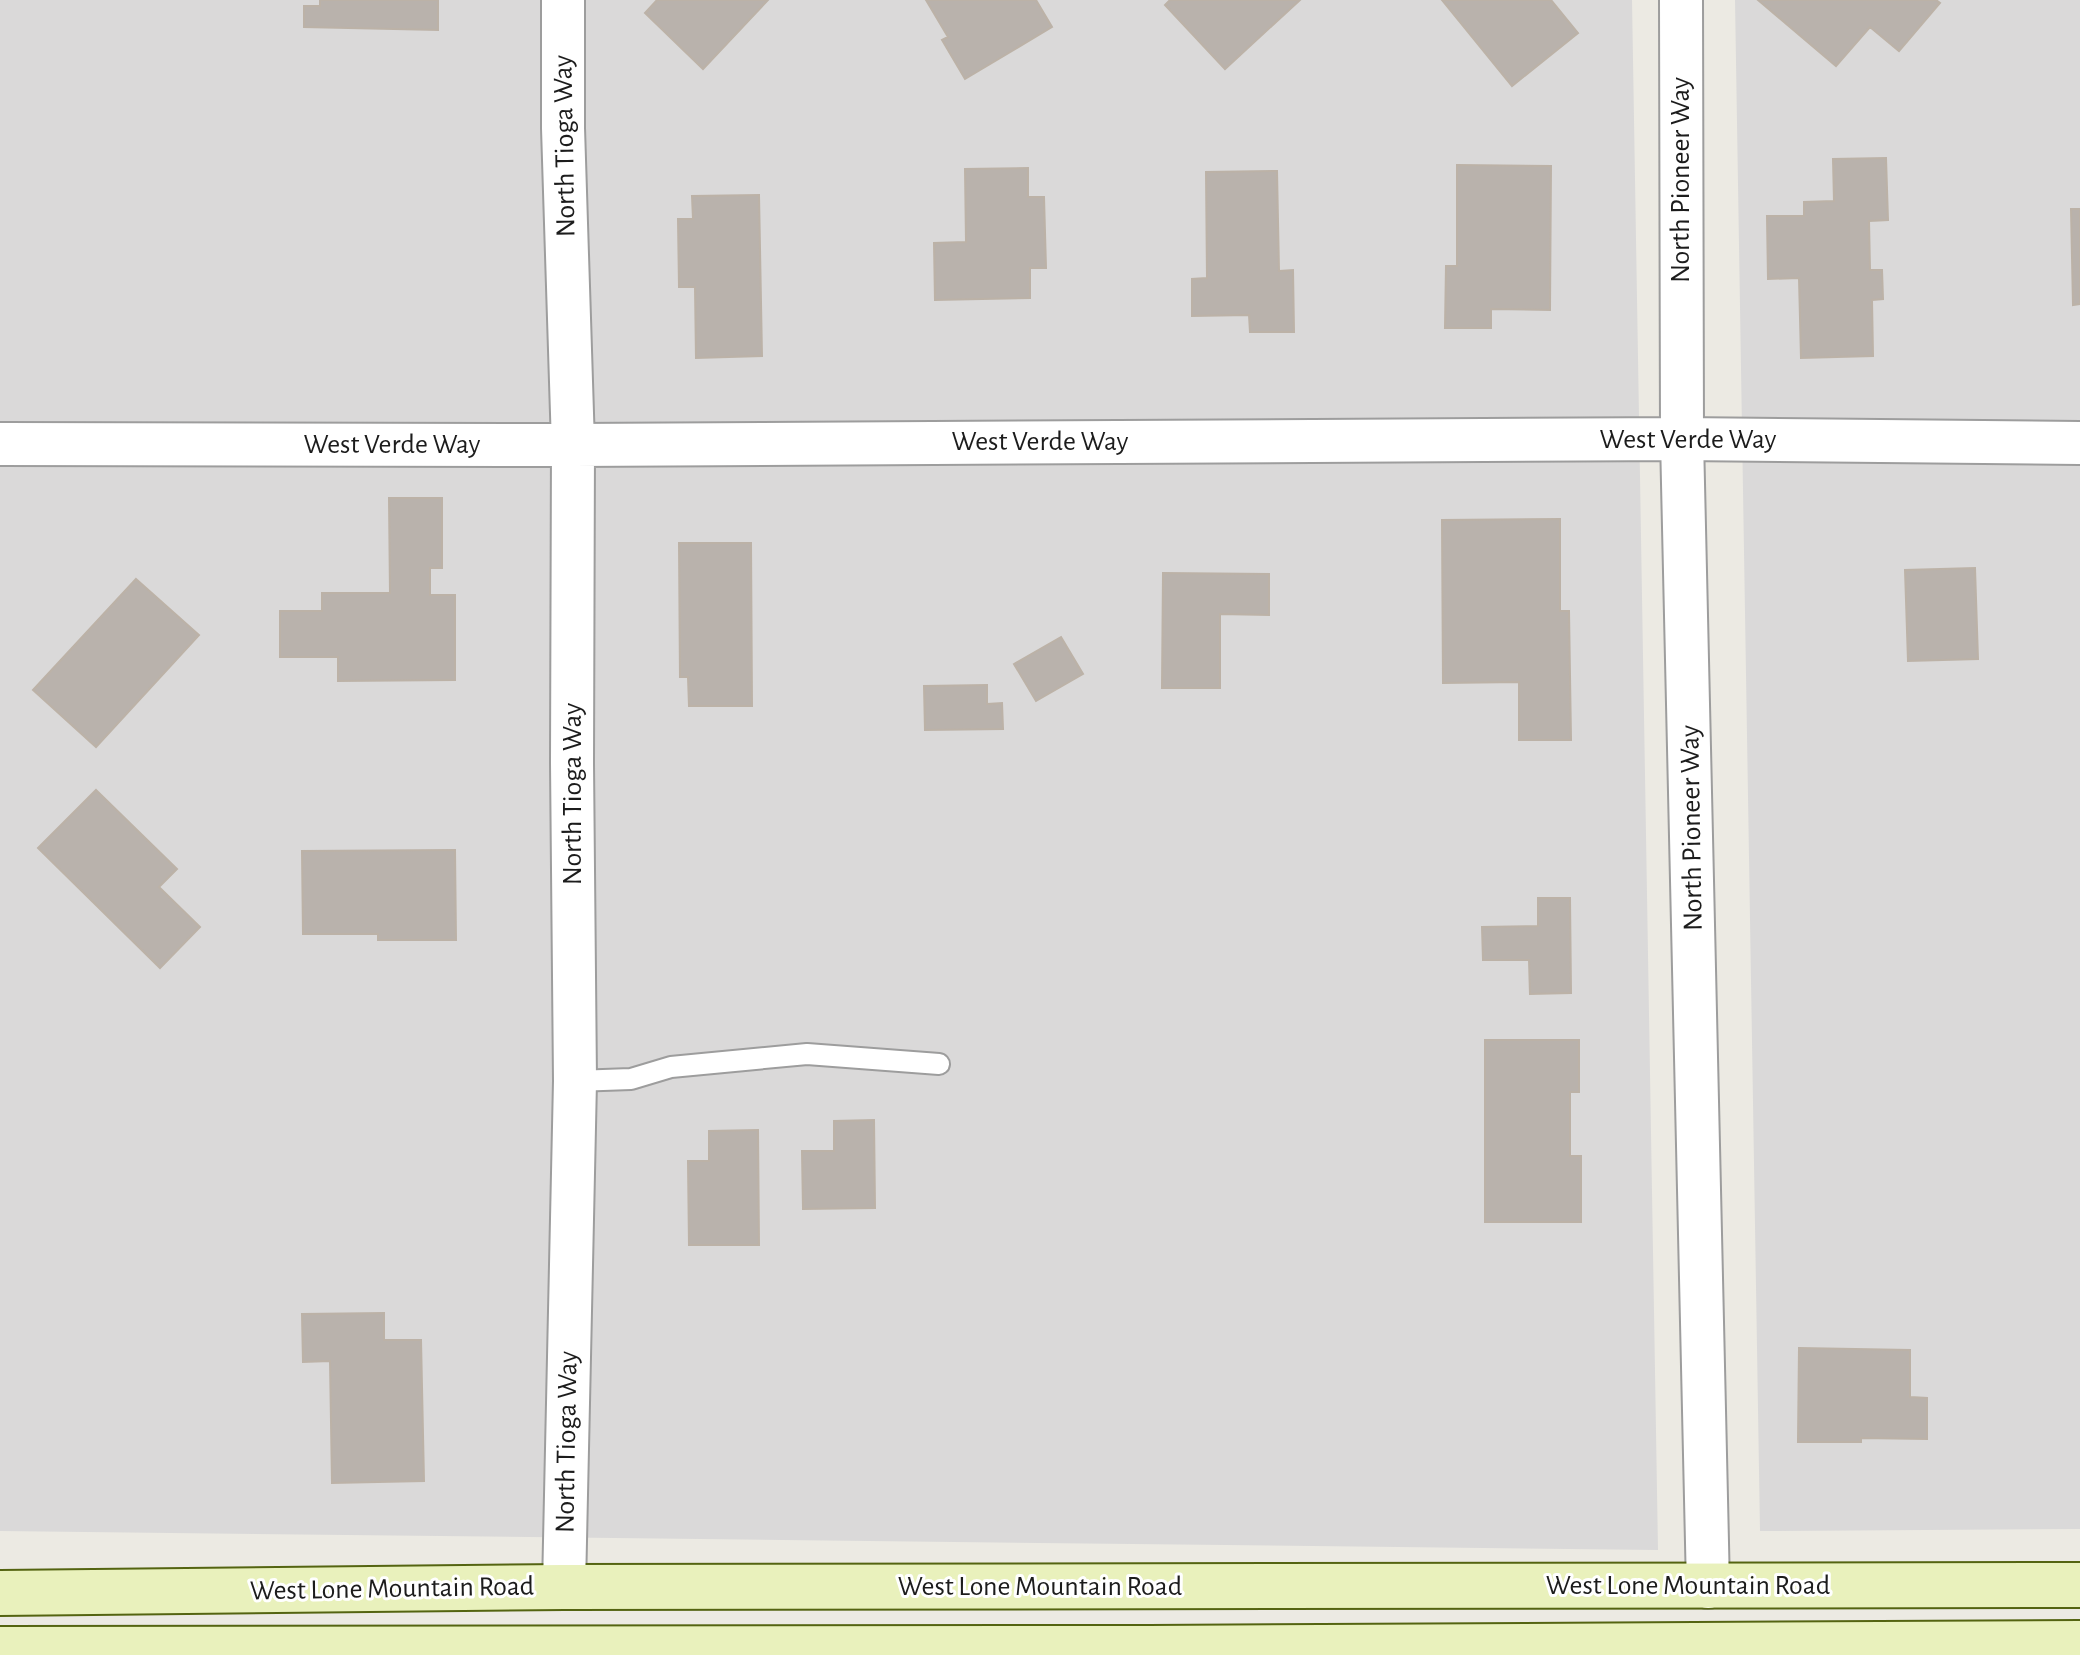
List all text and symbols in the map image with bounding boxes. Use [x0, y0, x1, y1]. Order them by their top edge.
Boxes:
street label: North Tioga Way [549, 55, 581, 237]
street label: North Pioneer Way [1667, 77, 1695, 283]
street label: West Verde Way [1599, 426, 1777, 454]
street label: West Verde Way [951, 428, 1129, 456]
street label: West Verde Way [303, 431, 481, 459]
street label: North Tioga Way [559, 703, 587, 885]
street label: North Pioneer Way [1676, 725, 1708, 931]
street label: North Tioga Way [551, 1351, 583, 1533]
street label: West Lone Mountain Road [1546, 1572, 1830, 1600]
street label: West Lone Mountain Road [250, 1573, 534, 1605]
street label: West Lone Mountain Road [898, 1573, 1182, 1601]

